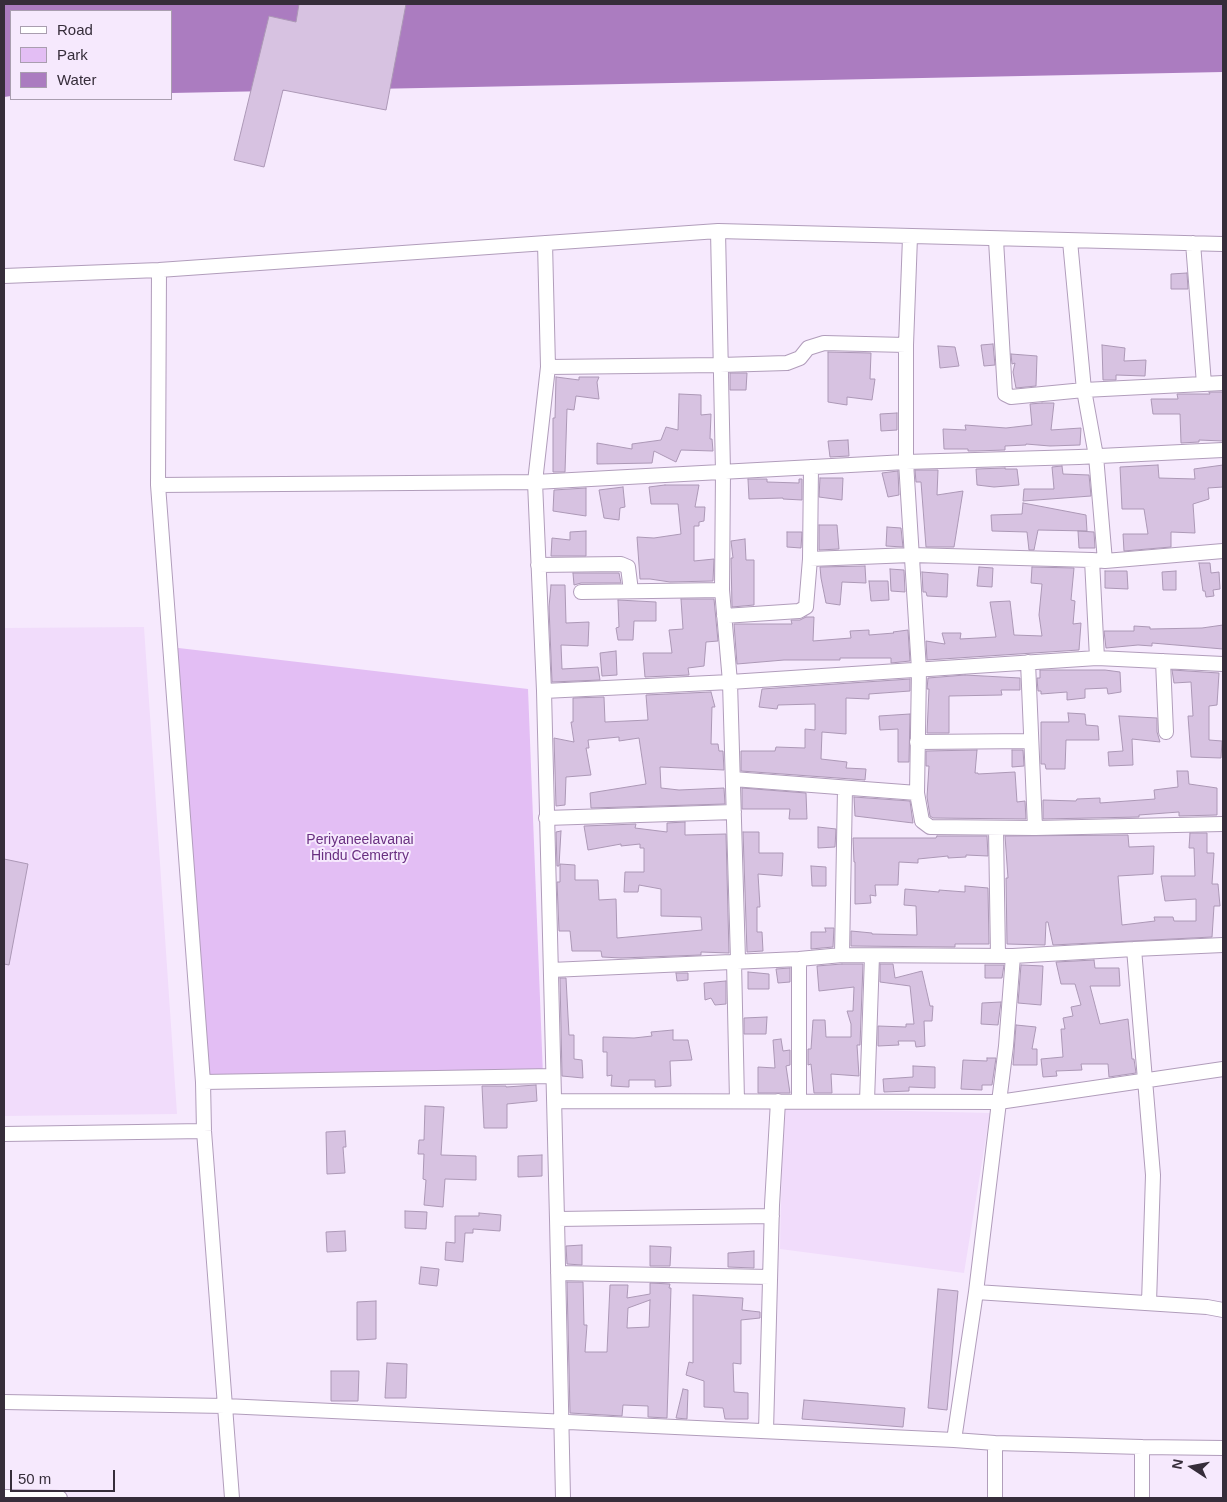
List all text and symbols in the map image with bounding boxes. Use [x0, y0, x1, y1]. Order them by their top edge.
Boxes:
legend [10, 10, 172, 100]
text: Road [57, 21, 93, 38]
text: Park [57, 46, 88, 63]
text: Water [57, 71, 96, 88]
park label: Periyaneelavanai Hindu Cemertry [306, 832, 414, 864]
north arrow [1167, 1442, 1217, 1492]
text: N [1168, 1458, 1186, 1471]
scale bar [12, 1460, 118, 1492]
text: 50 m [18, 1470, 51, 1487]

